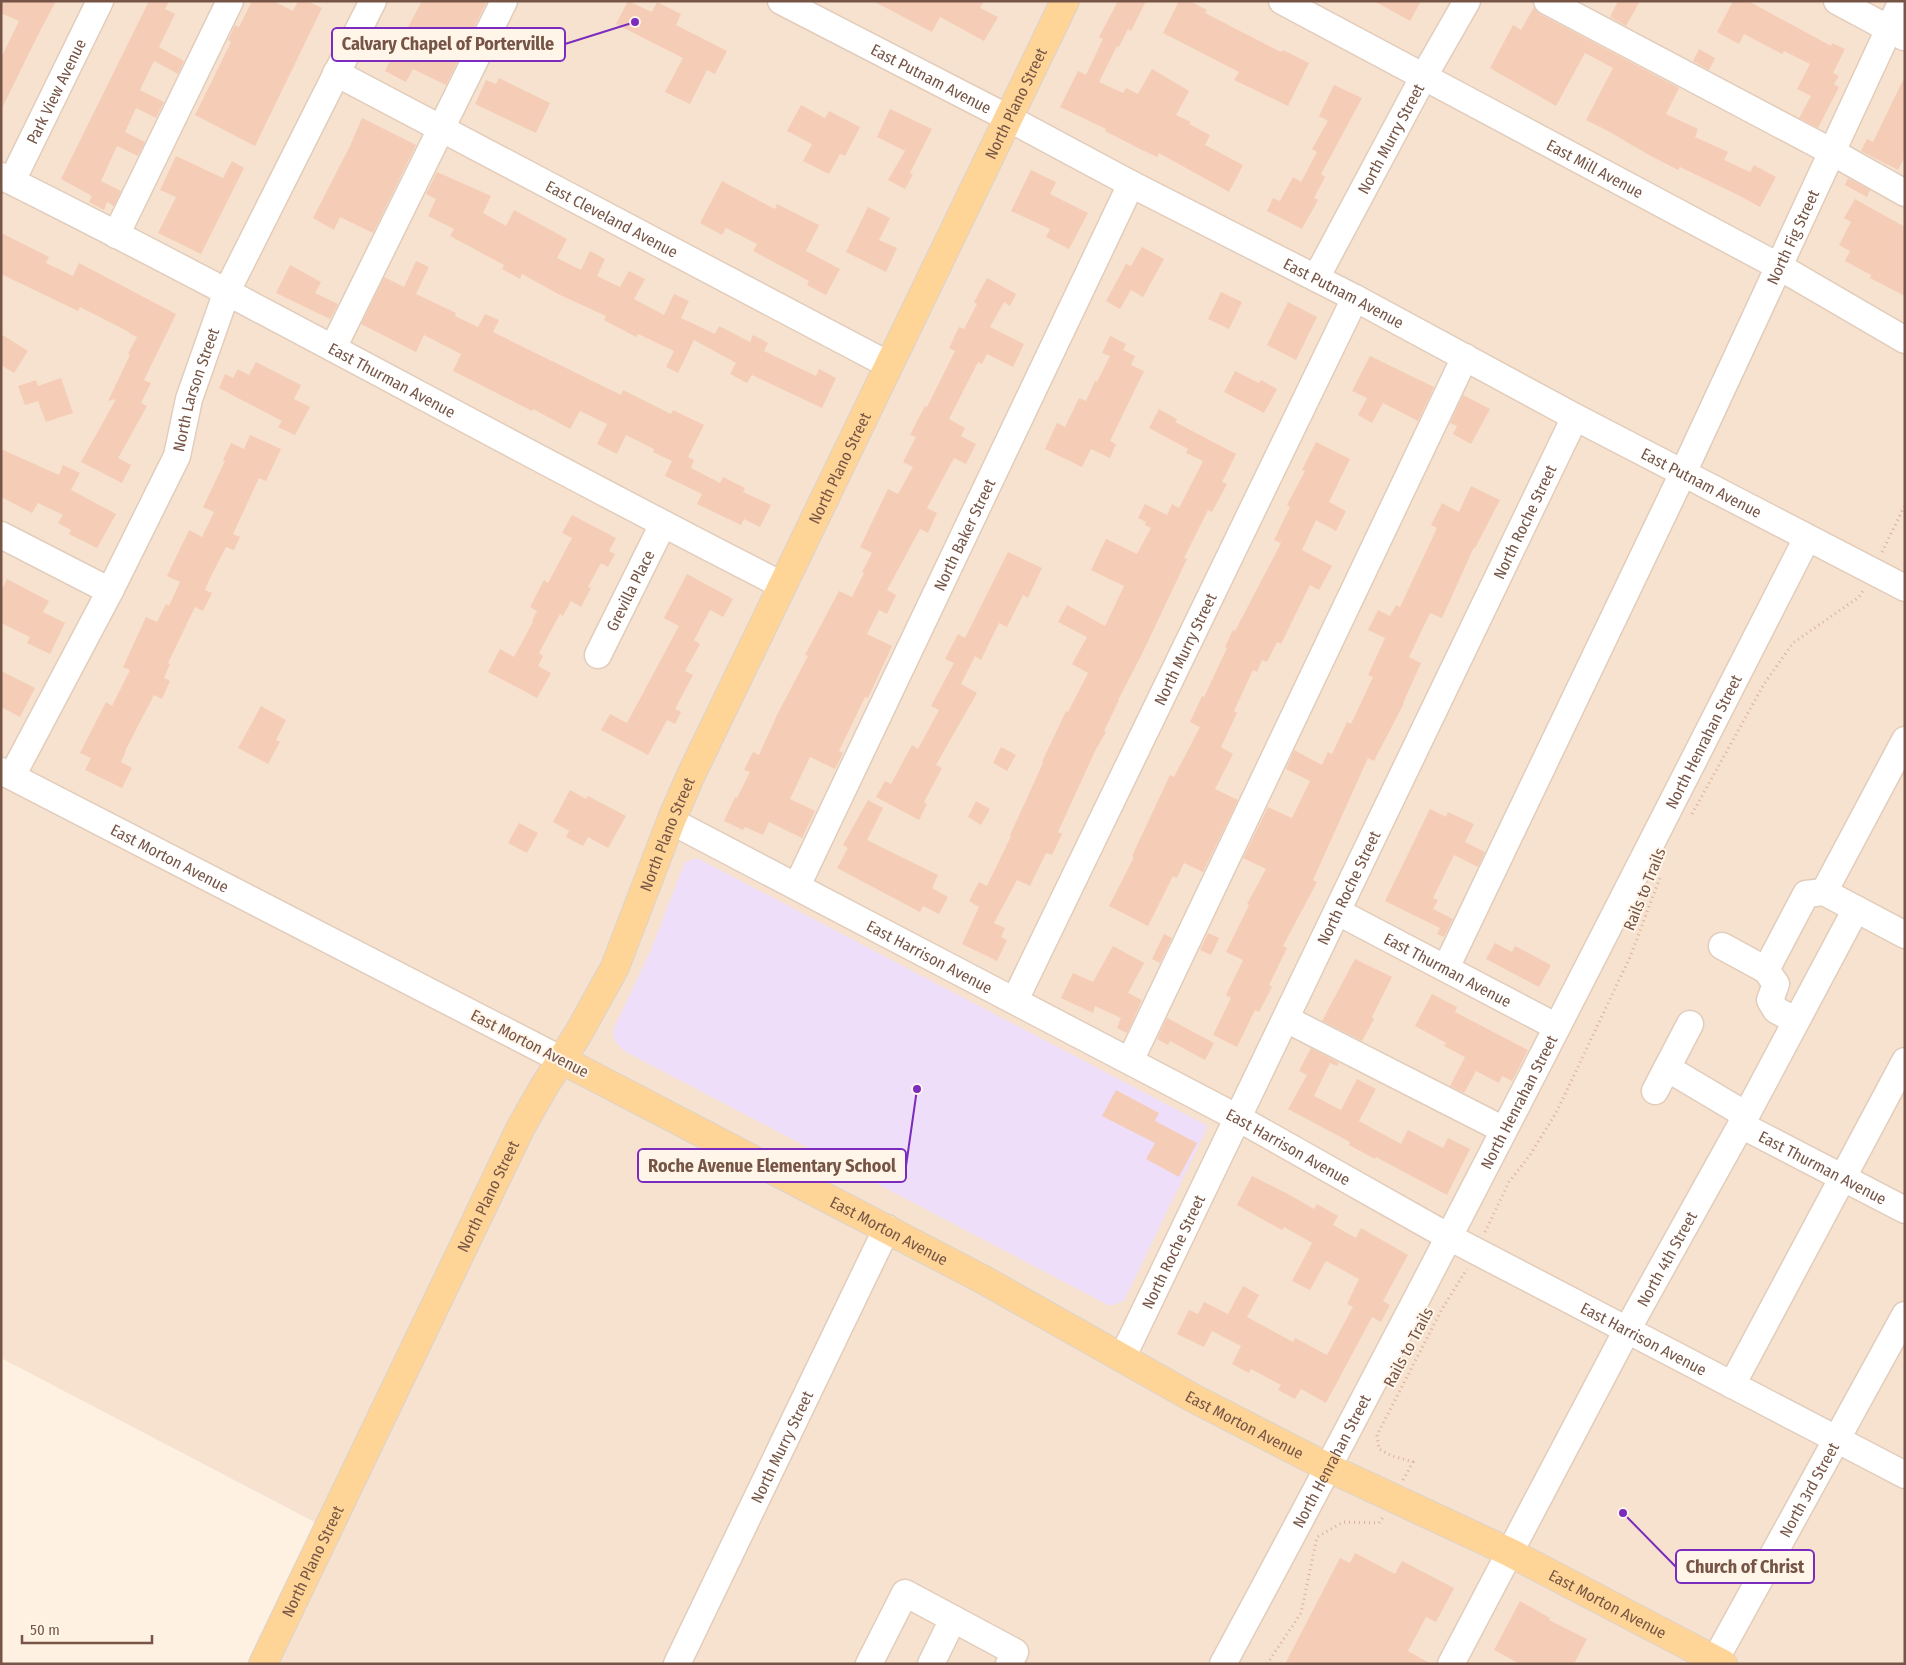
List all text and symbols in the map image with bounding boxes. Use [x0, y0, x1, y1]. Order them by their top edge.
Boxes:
callout: Calvary Chapel of Porterville [332, 28, 565, 61]
text: Calvary Chapel of Porterville [342, 33, 554, 55]
street label: Park View Avenue [23, 36, 90, 147]
street label: East Putnam Avenue [868, 40, 995, 118]
street label: North Plano Street [981, 44, 1051, 162]
street label: North Murry Street [1354, 80, 1429, 197]
street label: East Mill Avenue [1543, 135, 1646, 202]
street label: East Cleveland Avenue [542, 176, 681, 262]
street label: North Fig Street [1763, 186, 1823, 288]
street label: East Putnam Avenue [1280, 254, 1407, 333]
street label: North Larson Street [169, 325, 224, 453]
street label: East Thurman Avenue [325, 339, 459, 422]
street label: North Plano Street [805, 409, 875, 527]
street label: East Putnam Avenue [1638, 444, 1765, 522]
street label: North Roche Street [1489, 461, 1561, 582]
street label: North Baker Street [930, 475, 1000, 594]
street label: Grevilla Place [602, 547, 659, 634]
street label: North Murry Street [1150, 589, 1221, 708]
street label: North Henrahan Street [1662, 671, 1746, 812]
street label: North Plano Street [636, 774, 699, 894]
street label: East Morton Avenue [108, 820, 232, 897]
street label: North Roche Street [1313, 827, 1385, 948]
street label: Rails to Trails [1619, 845, 1670, 933]
street label: East Harrison Avenue [863, 916, 996, 998]
street label: East Thurman Avenue [1381, 929, 1515, 1011]
street label: East Morton Avenue [468, 1005, 592, 1081]
street label: North Henrahan Street [1477, 1031, 1562, 1172]
street label: East Harrison Avenue [1223, 1105, 1354, 1189]
street label: East Thurman Avenue [1755, 1127, 1890, 1209]
street label: North Plano Street [453, 1137, 523, 1255]
callout: Roche Avenue Elementary School [638, 1149, 906, 1182]
text: Roche Avenue Elementary School [648, 1155, 896, 1177]
street label: North Roche Street [1138, 1191, 1210, 1312]
street label: East Morton Avenue [827, 1193, 951, 1270]
street label: North 4th Street [1633, 1208, 1701, 1310]
street label: East Harrison Avenue [1577, 1298, 1710, 1380]
street label: Rails to Trails [1380, 1304, 1437, 1390]
street label: North Murry Street [747, 1387, 817, 1506]
street label: East Morton Avenue [1182, 1387, 1307, 1463]
street label: North Henrahan Street [1289, 1391, 1375, 1531]
street label: North 3rd Street [1776, 1439, 1843, 1541]
street label: North Plano Street [278, 1502, 348, 1620]
callout: Church of Christ [1676, 1550, 1814, 1583]
text: Church of Christ [1686, 1556, 1805, 1578]
street label: East Morton Avenue [1546, 1566, 1670, 1643]
scale bar [22, 1612, 152, 1644]
text: 50 m [30, 1621, 60, 1639]

